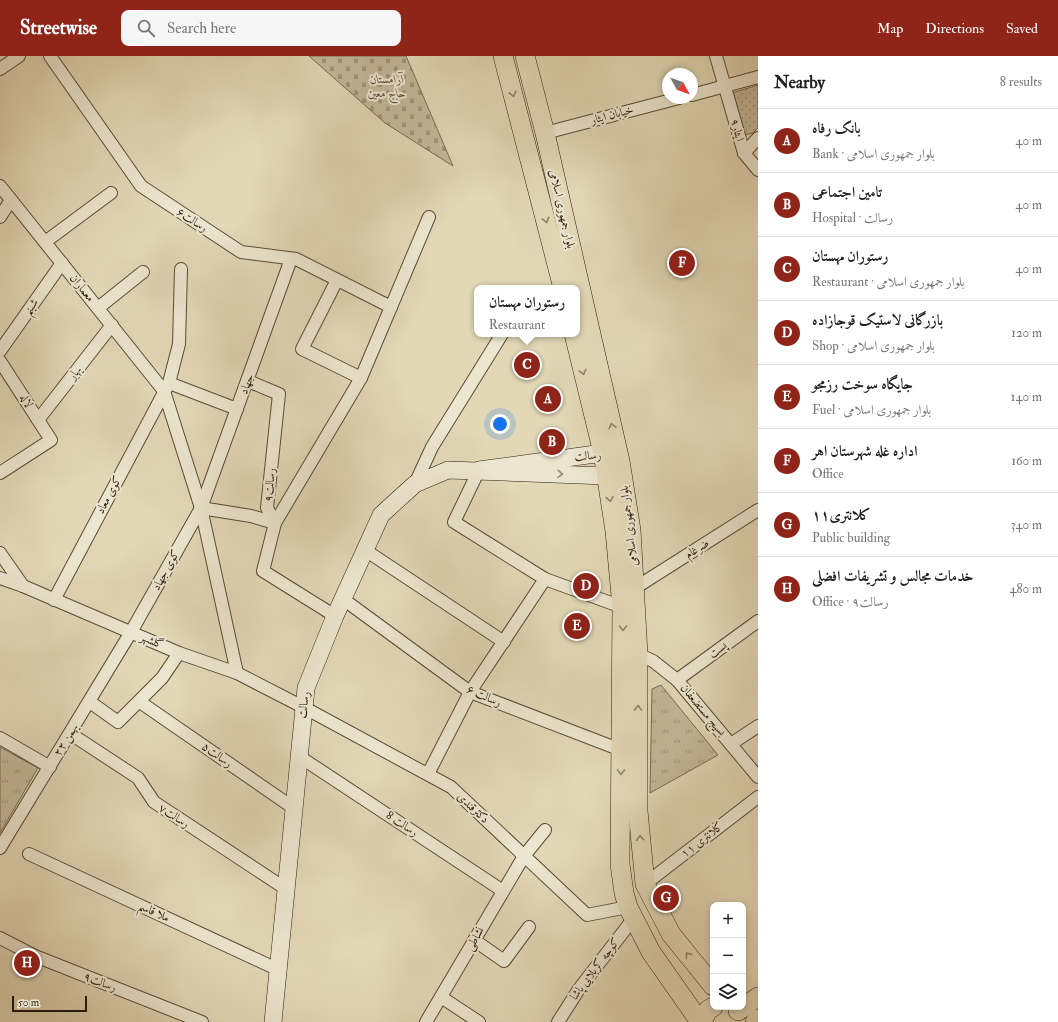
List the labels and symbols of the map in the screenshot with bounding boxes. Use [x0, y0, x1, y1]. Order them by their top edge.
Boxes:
north arrow [662, 68, 698, 104]
park label: آرامستان حاج معین [368, 71, 406, 104]
one-way arrow [508, 90, 517, 97]
street label: خیابان ایثار [588, 102, 635, 128]
street label: ایثار۹ [727, 117, 747, 143]
street label: بلوار جمهوری اسلامی [546, 168, 578, 250]
street label: رسالت۶ [174, 204, 211, 236]
one-way arrow [541, 216, 550, 223]
pin: F [669, 248, 695, 278]
street label: معماران [66, 271, 98, 305]
street label: شبنم [20, 296, 45, 320]
pin: C [514, 350, 540, 380]
street label: بهار [64, 363, 85, 384]
one-way arrow [579, 369, 587, 375]
street label: جهاد [236, 372, 258, 396]
pin: A [535, 384, 561, 414]
street label: لاله [16, 391, 36, 411]
your location [490, 414, 510, 434]
one-way arrow [608, 423, 617, 430]
pin: B [539, 427, 565, 457]
street label: رسالت [574, 448, 602, 464]
street label: رسالت۹ [261, 467, 279, 503]
one-way arrow [557, 470, 563, 478]
street label: کوی معاد [93, 473, 125, 517]
street label: بلوار جمهوری اسلامی [617, 485, 641, 567]
one-way arrow [605, 496, 614, 502]
street label: ضرغام [682, 536, 714, 565]
street label: کوی جهاد [149, 547, 183, 593]
pin: D [573, 571, 599, 601]
pin: E [564, 611, 590, 641]
one-way arrow [619, 625, 627, 631]
street label: گلشهر [136, 628, 166, 653]
street label: پست [706, 638, 731, 662]
street label: بسیج مستضعفان [675, 681, 729, 741]
street label: رسالت ۶ [464, 682, 504, 710]
street label: رسالت [295, 690, 313, 719]
one-way arrow [634, 705, 642, 711]
street label: ۲۲ بهمن [50, 721, 83, 760]
street label: رسالت۵ [199, 739, 235, 771]
one-way arrow [617, 769, 625, 775]
street label: دکترقندی [454, 789, 492, 827]
street label: رسالت۷ [156, 800, 193, 832]
street label: رسالت 8 [383, 808, 421, 840]
street label: کلانتری ۱۱ [678, 819, 726, 861]
one-way arrow [636, 835, 645, 841]
pin: G [653, 883, 679, 913]
street label: ملا قاسم [134, 898, 172, 929]
street label: نشاطی [462, 924, 489, 954]
street label: کوچه کربلایی پاشا [567, 935, 624, 1004]
pin: H [14, 948, 40, 978]
one-way arrow [686, 953, 693, 960]
street label: رسالت۹ [81, 969, 119, 995]
scale bar [12, 994, 87, 1013]

